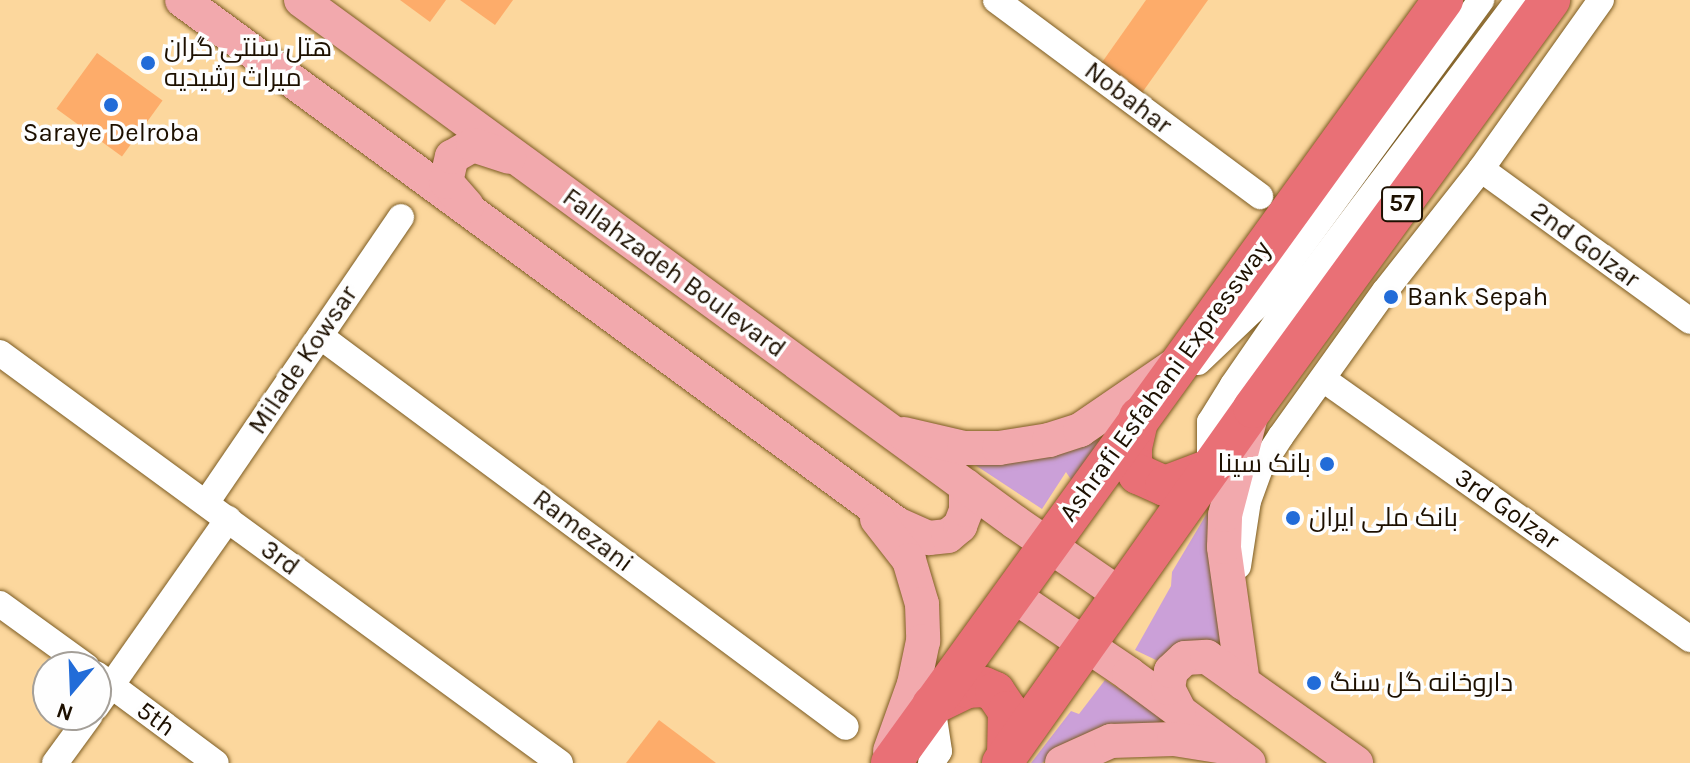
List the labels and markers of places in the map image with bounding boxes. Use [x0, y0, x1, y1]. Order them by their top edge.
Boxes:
place label: هتل سنتی گران میراث رشیدیه [164, 32, 332, 94]
marker: هتل سنتی گران میراث رشیدیه [139, 54, 157, 72]
marker: Saraye Delroba [102, 96, 120, 114]
place label: Saraye Delroba [23, 117, 199, 149]
place label: Bank Sepah [1407, 281, 1548, 313]
marker: Bank Sepah [1382, 288, 1400, 306]
place label: بانک سینا [1218, 448, 1311, 480]
marker: بانک سینا [1318, 455, 1336, 473]
place label: بانک ملی ایران [1309, 502, 1458, 534]
marker: بانک ملی ایران [1284, 509, 1302, 527]
place label: داروخانه گل سنگ [1330, 667, 1513, 699]
marker: داروخانه گل سنگ [1305, 674, 1323, 692]

